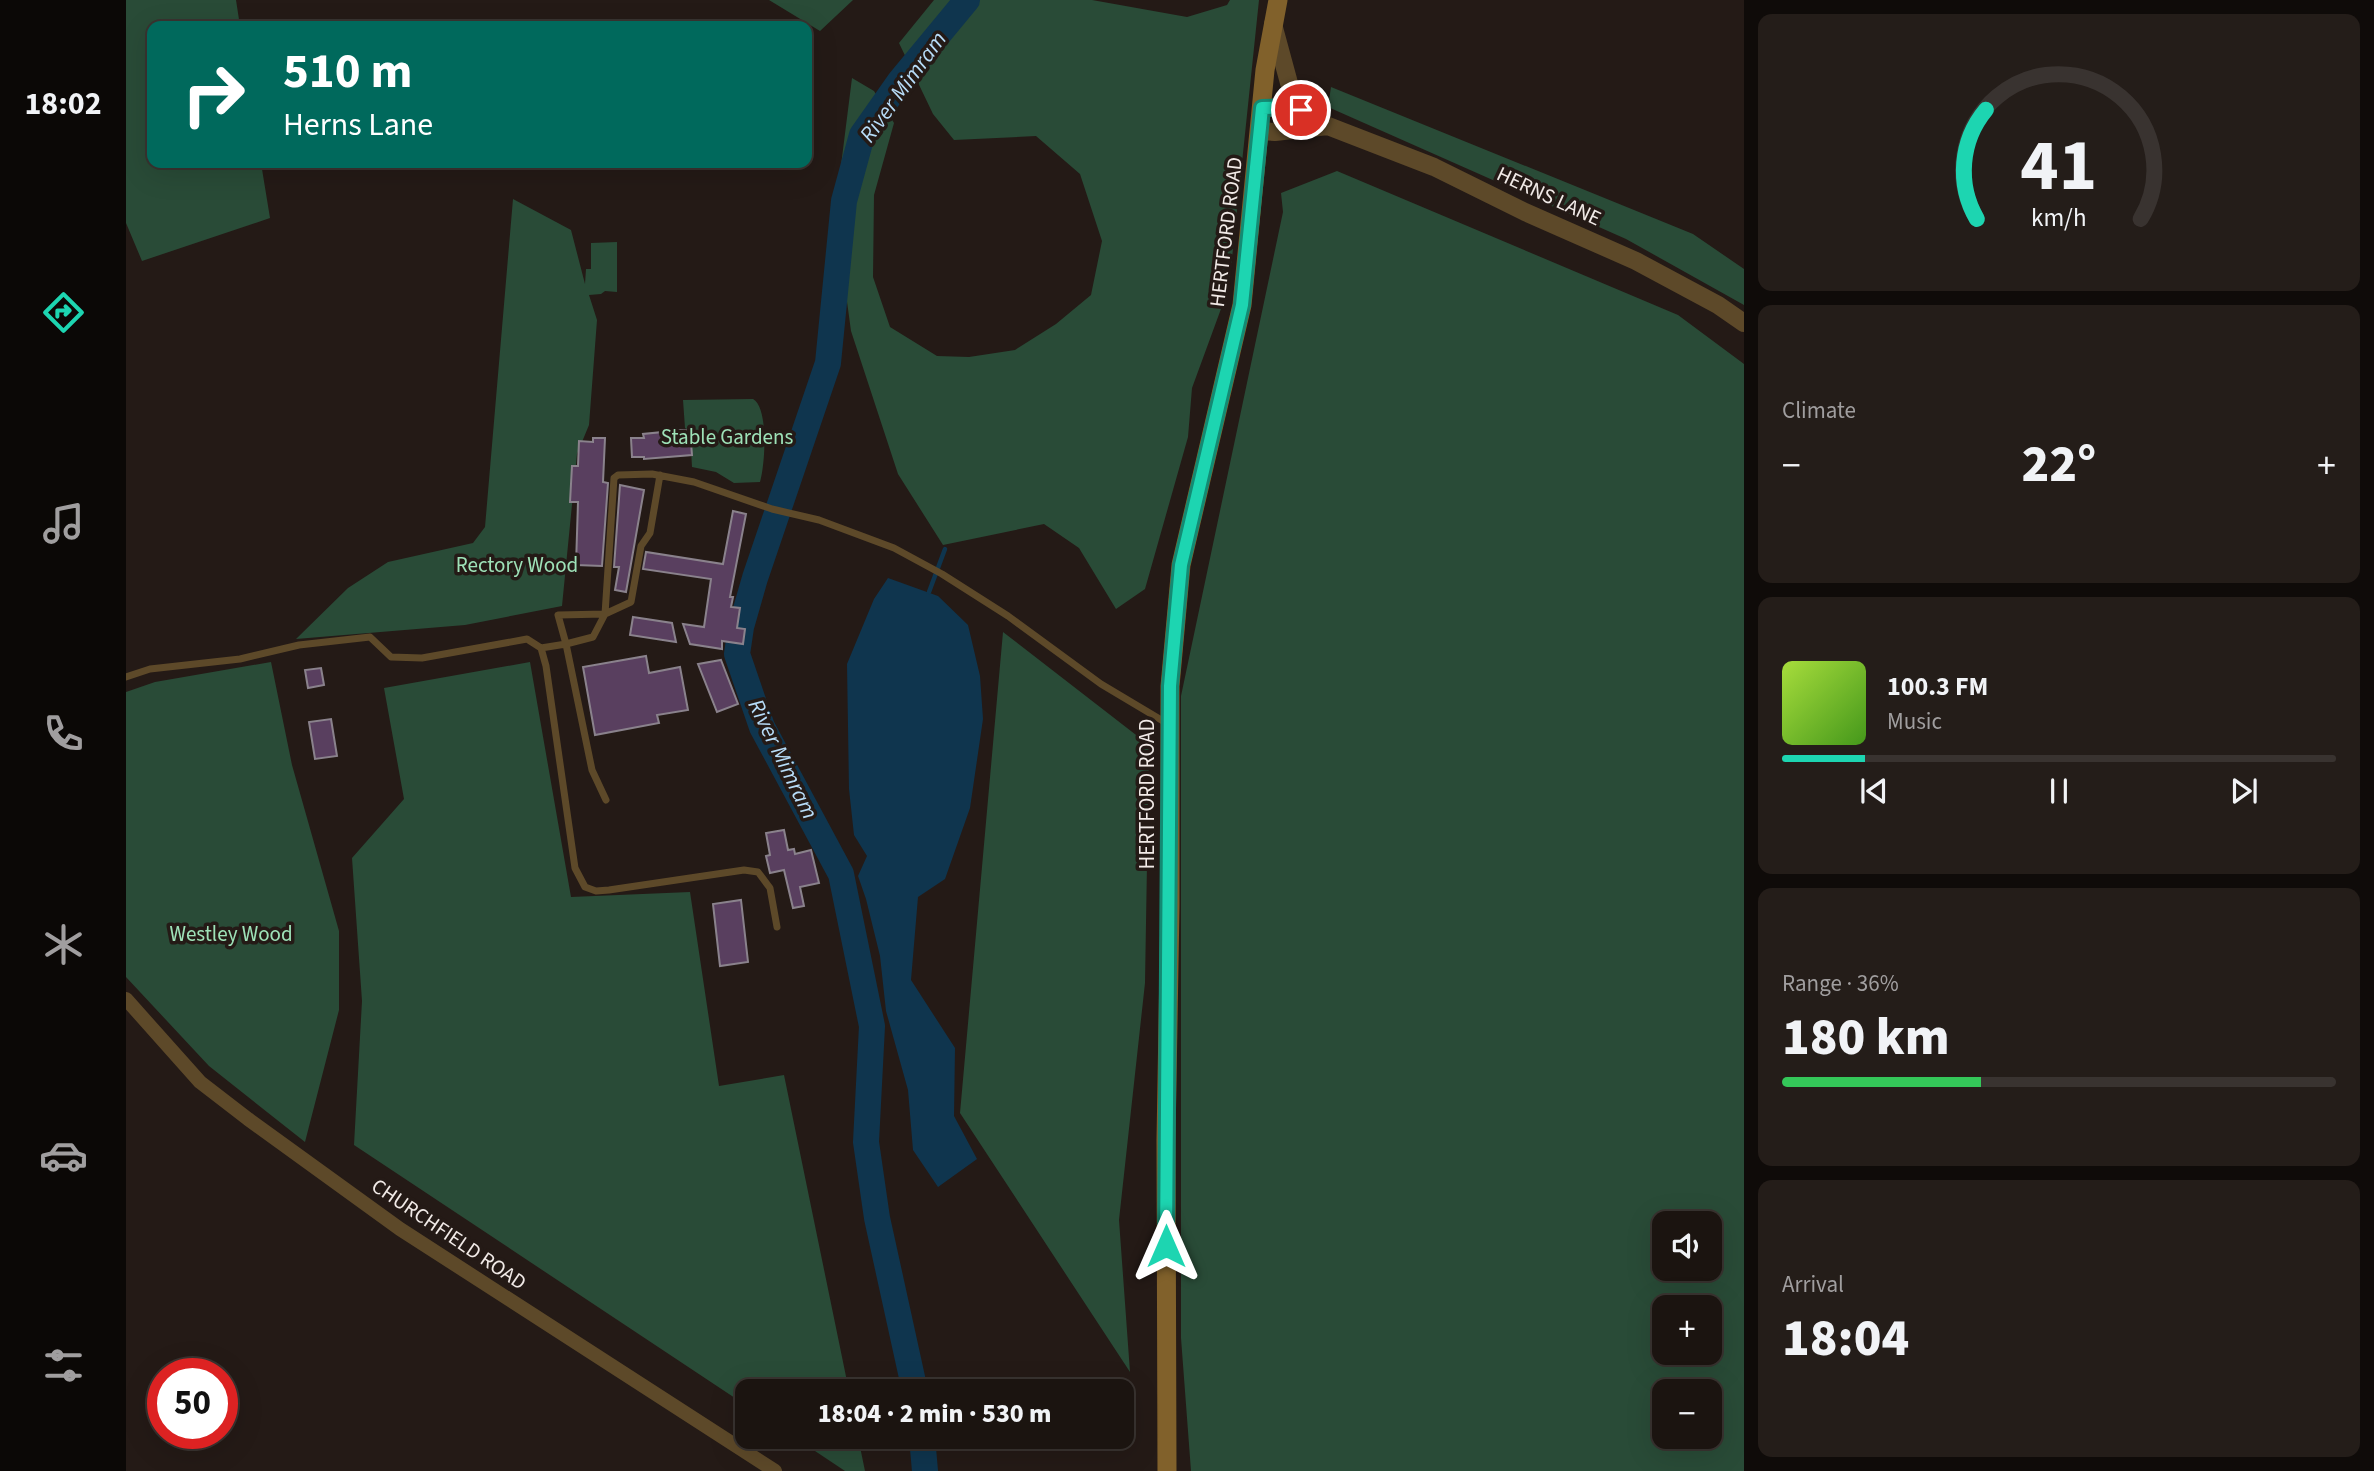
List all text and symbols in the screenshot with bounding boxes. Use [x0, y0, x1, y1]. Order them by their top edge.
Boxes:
water label: River Mimram [851, 25, 955, 149]
text: 510 m [283, 37, 412, 107]
icon: right [168, 49, 259, 140]
pin [1271, 80, 1331, 140]
text: 18:02 [24, 81, 102, 127]
icon: arrive [1282, 91, 1320, 129]
text: Herns Lane [283, 102, 433, 148]
text: 41 [2021, 114, 2097, 218]
street label: HERTFORD ROAD [1202, 155, 1250, 309]
street label: HERNS LANE [1492, 159, 1606, 233]
text: km/h [2031, 200, 2087, 236]
icon: directions [39, 288, 88, 337]
text: Climate [1782, 394, 1856, 427]
park label: Stable Gardens [661, 422, 793, 452]
text: 22° [2022, 428, 2096, 502]
text: − [1782, 439, 1801, 493]
text: + [2317, 439, 2336, 493]
icon: music [39, 499, 88, 548]
park label: Rectory Wood [456, 550, 578, 580]
text: 100.3 FM [1887, 668, 1988, 705]
water label: River Mimram [740, 693, 826, 825]
text: Music [1887, 705, 1942, 738]
icon: phone [39, 709, 88, 758]
street label: HERTFORD ROAD [1132, 719, 1162, 869]
icon: previous [1855, 772, 1893, 810]
icon: pause [2040, 772, 2078, 810]
icon: next [2225, 772, 2263, 810]
park label: Westley Wood [169, 919, 293, 949]
icon: climate [39, 920, 88, 969]
text: Range · 36% [1782, 967, 1899, 1000]
text: 180 km [1782, 1001, 1950, 1075]
icon: car [39, 1131, 88, 1180]
street label: CHURCHFIELD ROAD [366, 1171, 532, 1297]
position arrow [1129, 1209, 1203, 1283]
map controls [1652, 1211, 1722, 1449]
button: sound [1652, 1211, 1722, 1281]
text: Arrival [1782, 1268, 1844, 1301]
button: + [1652, 1295, 1722, 1365]
text: 18:04 [1782, 1302, 1909, 1376]
icon: filters [39, 1341, 88, 1390]
speed limit sign: 50 [147, 1358, 238, 1449]
button: − [1652, 1379, 1722, 1449]
text: 18:04 · 2 min · 530 m [818, 1395, 1051, 1432]

